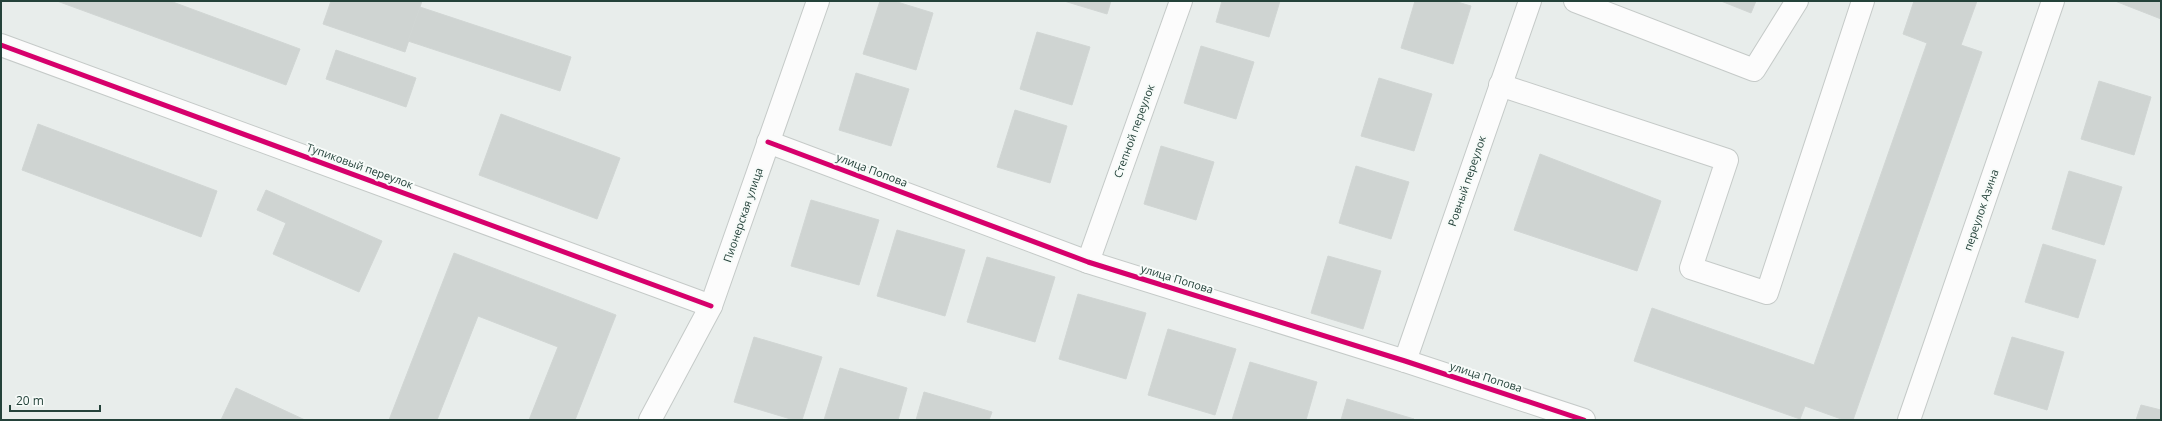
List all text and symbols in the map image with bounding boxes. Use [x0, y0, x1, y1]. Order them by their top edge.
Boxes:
street label: Степной переулок [1110, 82, 1158, 180]
street label: Ровный переулок [1444, 133, 1489, 228]
street label: Тупиковый переулок [305, 139, 416, 192]
street label: улица Попова [834, 149, 910, 190]
street label: Пионерская улица [719, 165, 766, 264]
street label: переулок Азина [1960, 167, 2001, 253]
street label: улица Попова [1139, 260, 1215, 297]
street label: улица Попова [1448, 358, 1524, 395]
scale bar [10, 387, 100, 413]
text: 20 m [16, 392, 44, 409]

